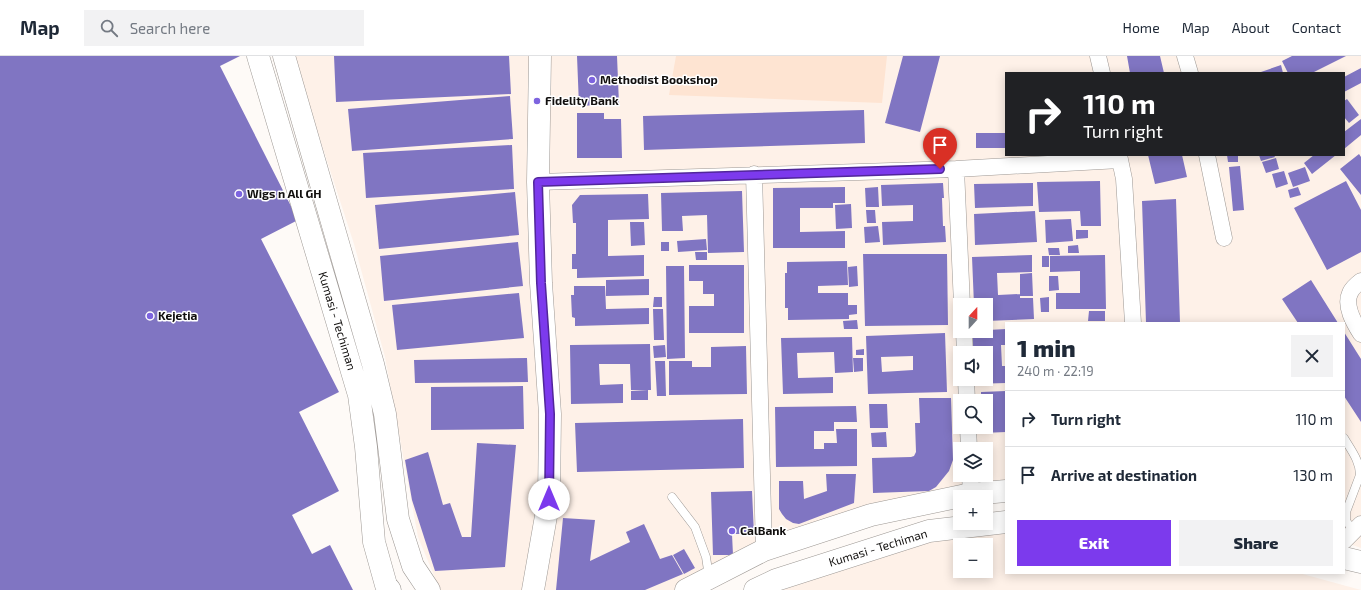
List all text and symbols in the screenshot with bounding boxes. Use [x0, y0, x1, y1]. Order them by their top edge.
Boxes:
search box [84, 10, 364, 46]
text: Map [20, 16, 60, 39]
icon: search [98, 17, 120, 39]
text: Search here [130, 19, 210, 37]
text: Home [1123, 19, 1160, 36]
text: Map [1182, 19, 1210, 36]
text: About [1232, 19, 1270, 36]
text: Contact [1292, 19, 1341, 36]
place label: Methodist Bookshop [600, 72, 718, 86]
marker: Methodist Bookshop [587, 75, 597, 85]
text: 110 m [1083, 86, 1156, 120]
icon: right [1017, 88, 1069, 140]
place label: Fidelity Bank [545, 93, 619, 108]
marker: Fidelity Bank [532, 96, 542, 106]
text: Turn right [1083, 120, 1163, 142]
pin [923, 128, 957, 169]
icon: arrive [929, 134, 951, 156]
place label: Wigs n All GH [247, 186, 322, 200]
marker: Wigs n All GH [234, 189, 244, 199]
street label: Kumasi - Techiman [316, 270, 360, 372]
north arrow [953, 298, 993, 338]
map controls [953, 298, 993, 578]
place label: Kejetia [158, 308, 197, 323]
marker: Kejetia [145, 311, 155, 321]
text: 1 min [1017, 333, 1076, 362]
button: close [1291, 335, 1333, 377]
button: sound [953, 346, 993, 386]
text: 240 m · 22:19 [1017, 363, 1094, 379]
button: search [953, 394, 993, 434]
icon: right [1017, 408, 1039, 430]
text: Turn right [1051, 410, 1121, 428]
text: 110 m [1296, 410, 1333, 428]
button: layers [953, 442, 993, 482]
icon: arrive [1017, 464, 1039, 486]
text: Arrive at destination [1051, 466, 1197, 484]
text: 130 m [1293, 466, 1333, 484]
position arrow [528, 478, 570, 520]
button: + [953, 490, 993, 530]
button: Exit [1017, 520, 1171, 566]
button: Share [1179, 520, 1333, 566]
place label: CalBank [740, 523, 787, 537]
street label: Kumasi - Techiman [827, 525, 929, 569]
marker: CalBank [727, 526, 737, 536]
button: − [953, 538, 993, 578]

